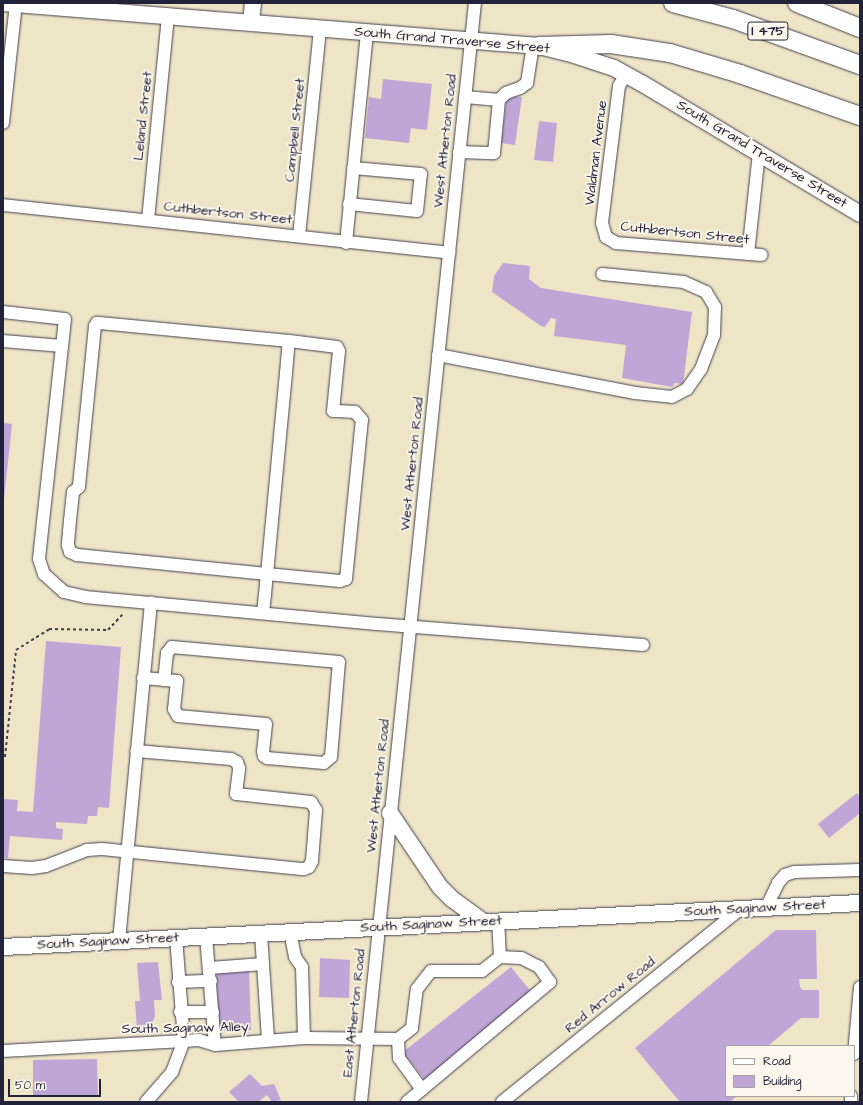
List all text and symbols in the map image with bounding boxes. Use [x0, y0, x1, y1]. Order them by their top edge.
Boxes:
road number: I 475 [747, 20, 789, 42]
street label: South Grand Traverse Street [354, 23, 550, 57]
street label: Leland Street [130, 71, 156, 161]
street label: West Atherton Road [430, 73, 460, 209]
street label: Campbell Street [281, 77, 309, 183]
street label: South Grand Traverse Street [674, 96, 850, 212]
street label: Waldman Avenue [581, 99, 611, 207]
street label: Cuthbertson Street [163, 198, 293, 228]
street label: Cuthbertson Street [620, 218, 750, 248]
street label: West Atherton Road [397, 396, 427, 532]
street label: West Atherton Road [363, 718, 393, 854]
street label: South Saginaw Street [684, 896, 826, 920]
street label: South Saginaw Street [360, 912, 502, 936]
street label: South Saginaw Street [37, 929, 179, 953]
street label: East Atherton Road [339, 948, 369, 1078]
street label: Red Arrow Road [561, 953, 659, 1037]
street label: South Saginaw Alley [121, 1018, 249, 1038]
legend [725, 1045, 855, 1097]
text: Road [763, 1053, 791, 1070]
scale bar [10, 1071, 103, 1097]
text: Building [763, 1073, 801, 1090]
text: 50 m [15, 1077, 45, 1094]

